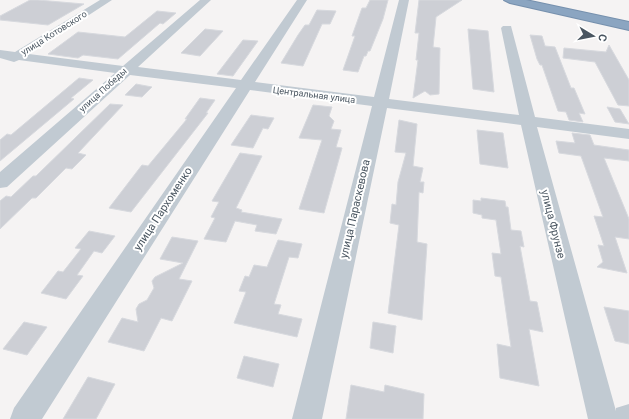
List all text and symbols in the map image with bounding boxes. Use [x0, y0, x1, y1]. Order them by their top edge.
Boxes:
street label: улица Котовского [19, 9, 89, 57]
north arrow [573, 16, 613, 56]
text: С [595, 33, 609, 42]
street label: улица Победы [77, 66, 129, 114]
street label: Центральная улица [272, 85, 356, 105]
street label: улица Параскевова [337, 158, 373, 260]
street label: улица Пархоменко [131, 165, 195, 253]
street label: улица Фрунзе [538, 188, 568, 260]

